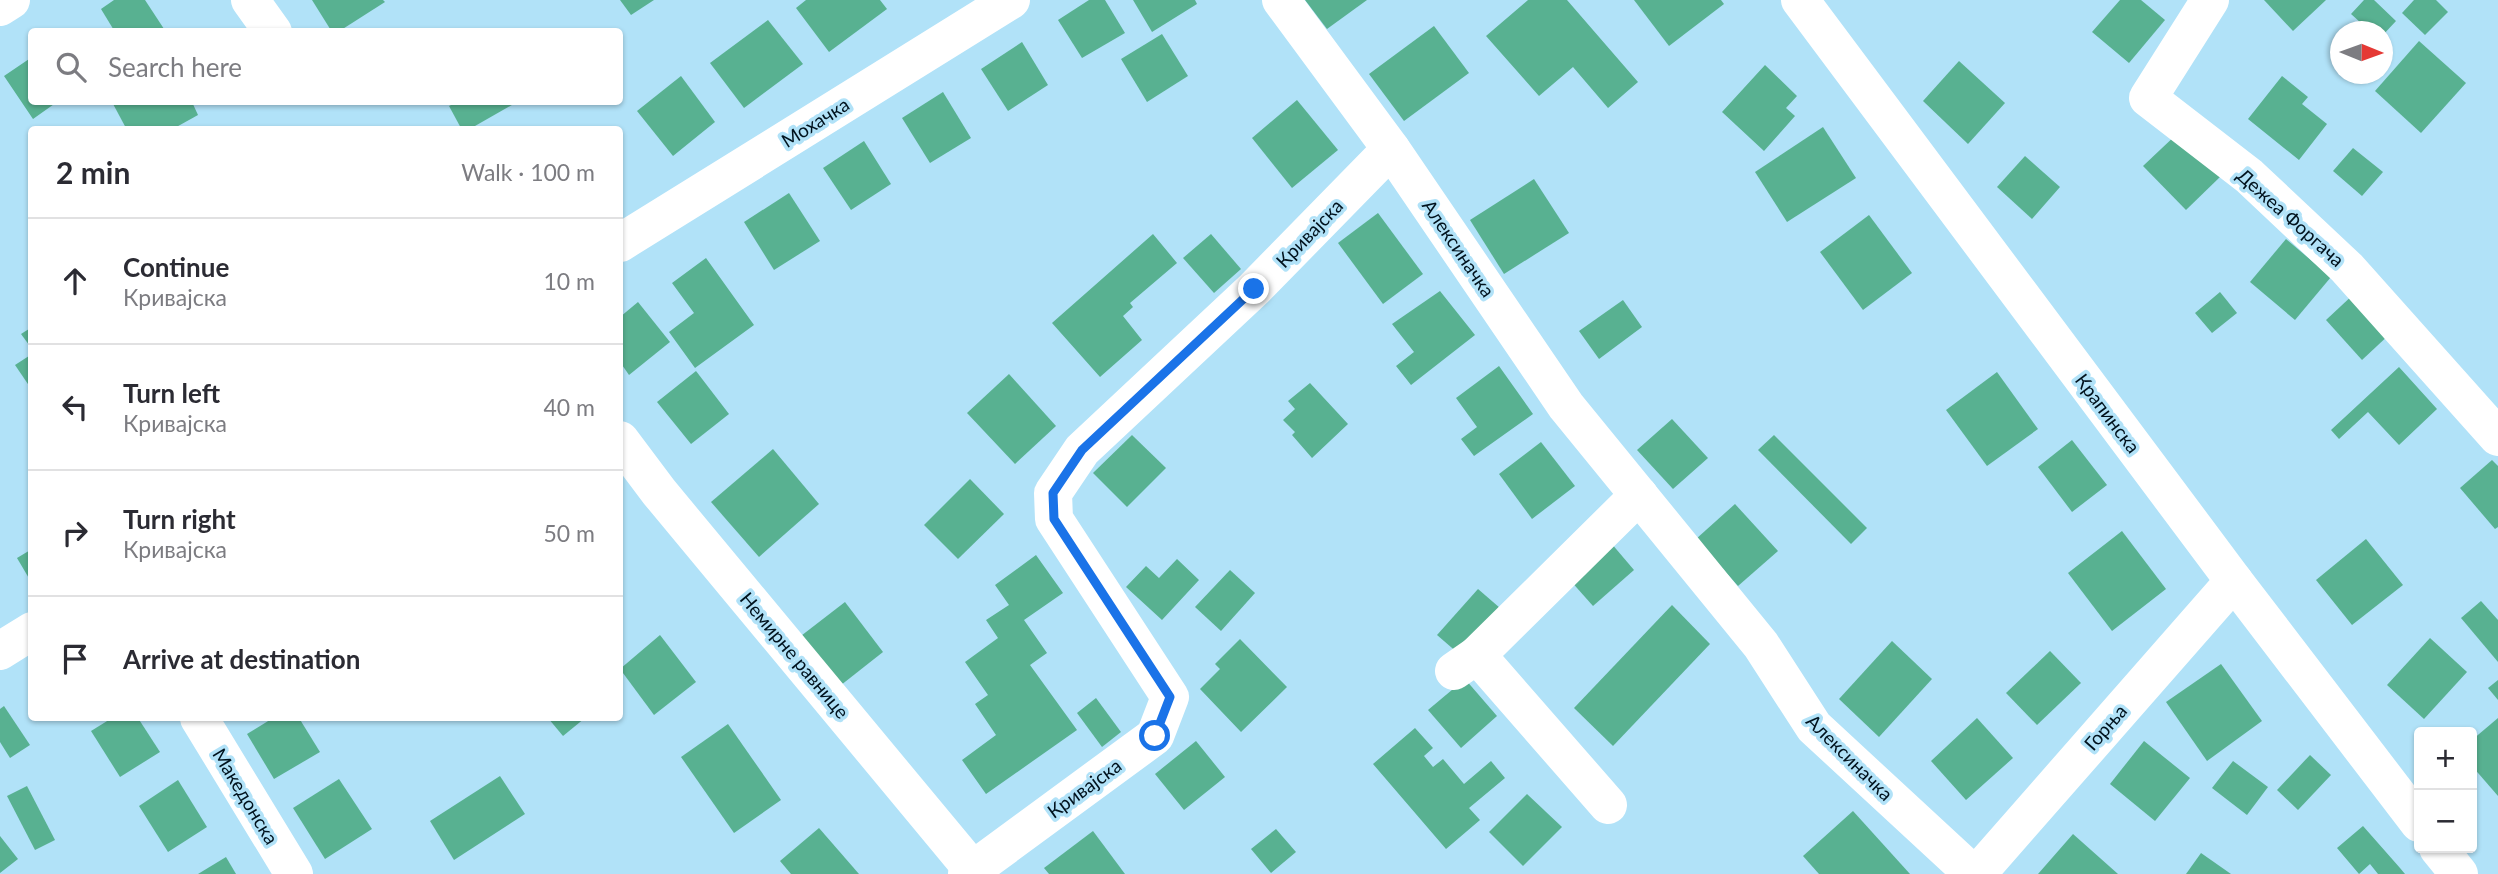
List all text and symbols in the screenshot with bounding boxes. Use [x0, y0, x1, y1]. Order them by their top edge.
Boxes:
north arrow [2330, 21, 2393, 84]
search box [28, 28, 623, 105]
icon: search [52, 48, 90, 86]
text: Search here [108, 51, 242, 83]
street label: Мохачка [777, 92, 853, 152]
text: 2 min [56, 154, 130, 190]
text: Walk · 100 m [461, 158, 595, 186]
street label: Дежеа Форгача [2233, 163, 2349, 271]
street label: Кривајска [1271, 194, 1347, 272]
street label: Алексиначка [1418, 195, 1500, 301]
text: Continue [123, 251, 229, 283]
icon: ahead [56, 262, 94, 300]
text: 10 m [544, 267, 595, 295]
route end [1238, 273, 1269, 304]
text: Кривајска [123, 283, 227, 311]
street label: Крапинска [2071, 369, 2145, 457]
text: Turn left [123, 377, 220, 409]
icon: left [56, 388, 94, 426]
text: 40 m [544, 393, 595, 421]
text: Кривајска [123, 409, 227, 437]
text: Turn right [123, 503, 236, 535]
icon: right [56, 514, 94, 552]
text: 50 m [544, 519, 595, 547]
text: Кривајска [123, 535, 227, 563]
street label: Немирне равнице [736, 587, 854, 723]
icon: arrive [56, 640, 94, 678]
text: Arrive at destination [123, 643, 360, 675]
street label: Горња [2079, 699, 2131, 755]
street label: Алексиначка [1802, 709, 1898, 805]
route start [1139, 720, 1170, 751]
map controls [2414, 727, 2477, 853]
button: + [2414, 727, 2477, 790]
street label: Македонска [208, 744, 284, 848]
street label: Кривајска [1042, 753, 1126, 823]
button: − [2414, 790, 2477, 853]

